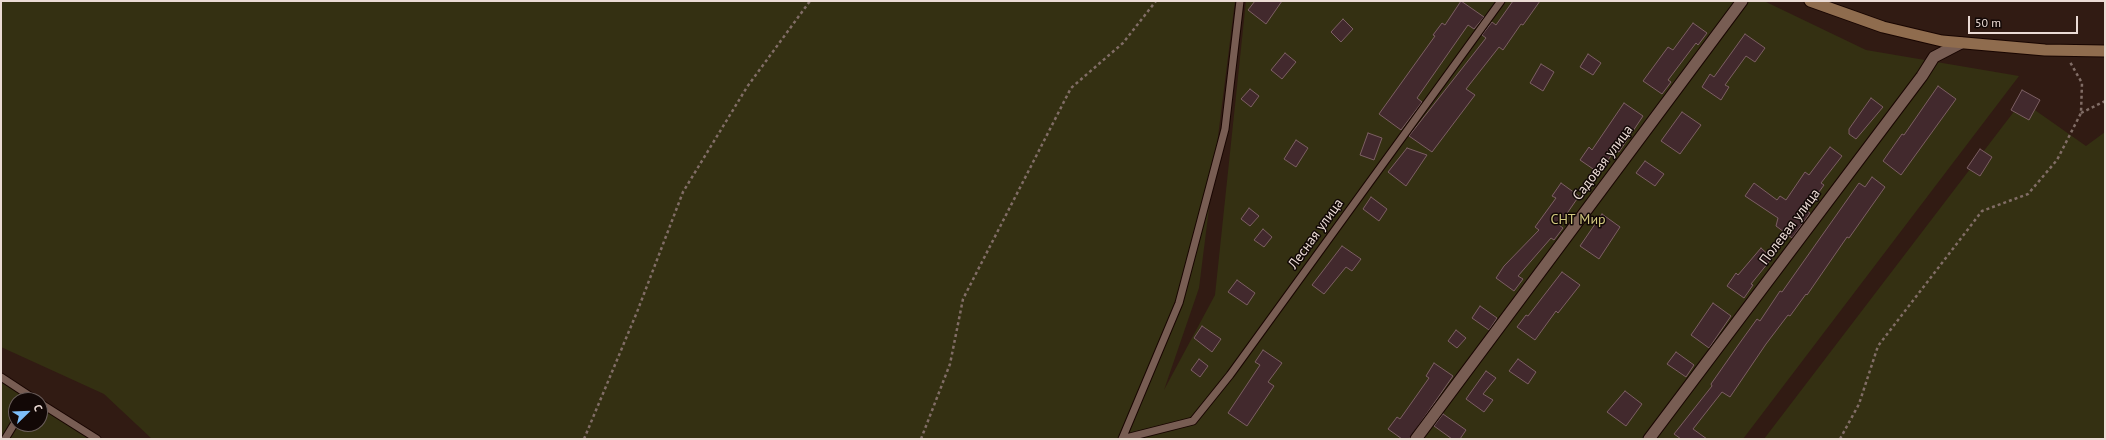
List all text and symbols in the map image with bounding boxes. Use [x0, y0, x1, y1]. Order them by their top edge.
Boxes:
scale bar [1970, 8, 2080, 34]
text: 50 m [1975, 15, 2001, 30]
street label: Садовая улица [1569, 122, 1637, 204]
street label: Полевая улица [1756, 186, 1824, 268]
street label: Лесная улица [1285, 196, 1347, 272]
park label: СНТ Мир [1550, 212, 1606, 228]
north arrow [8, 392, 48, 432]
text: С [30, 402, 46, 413]

